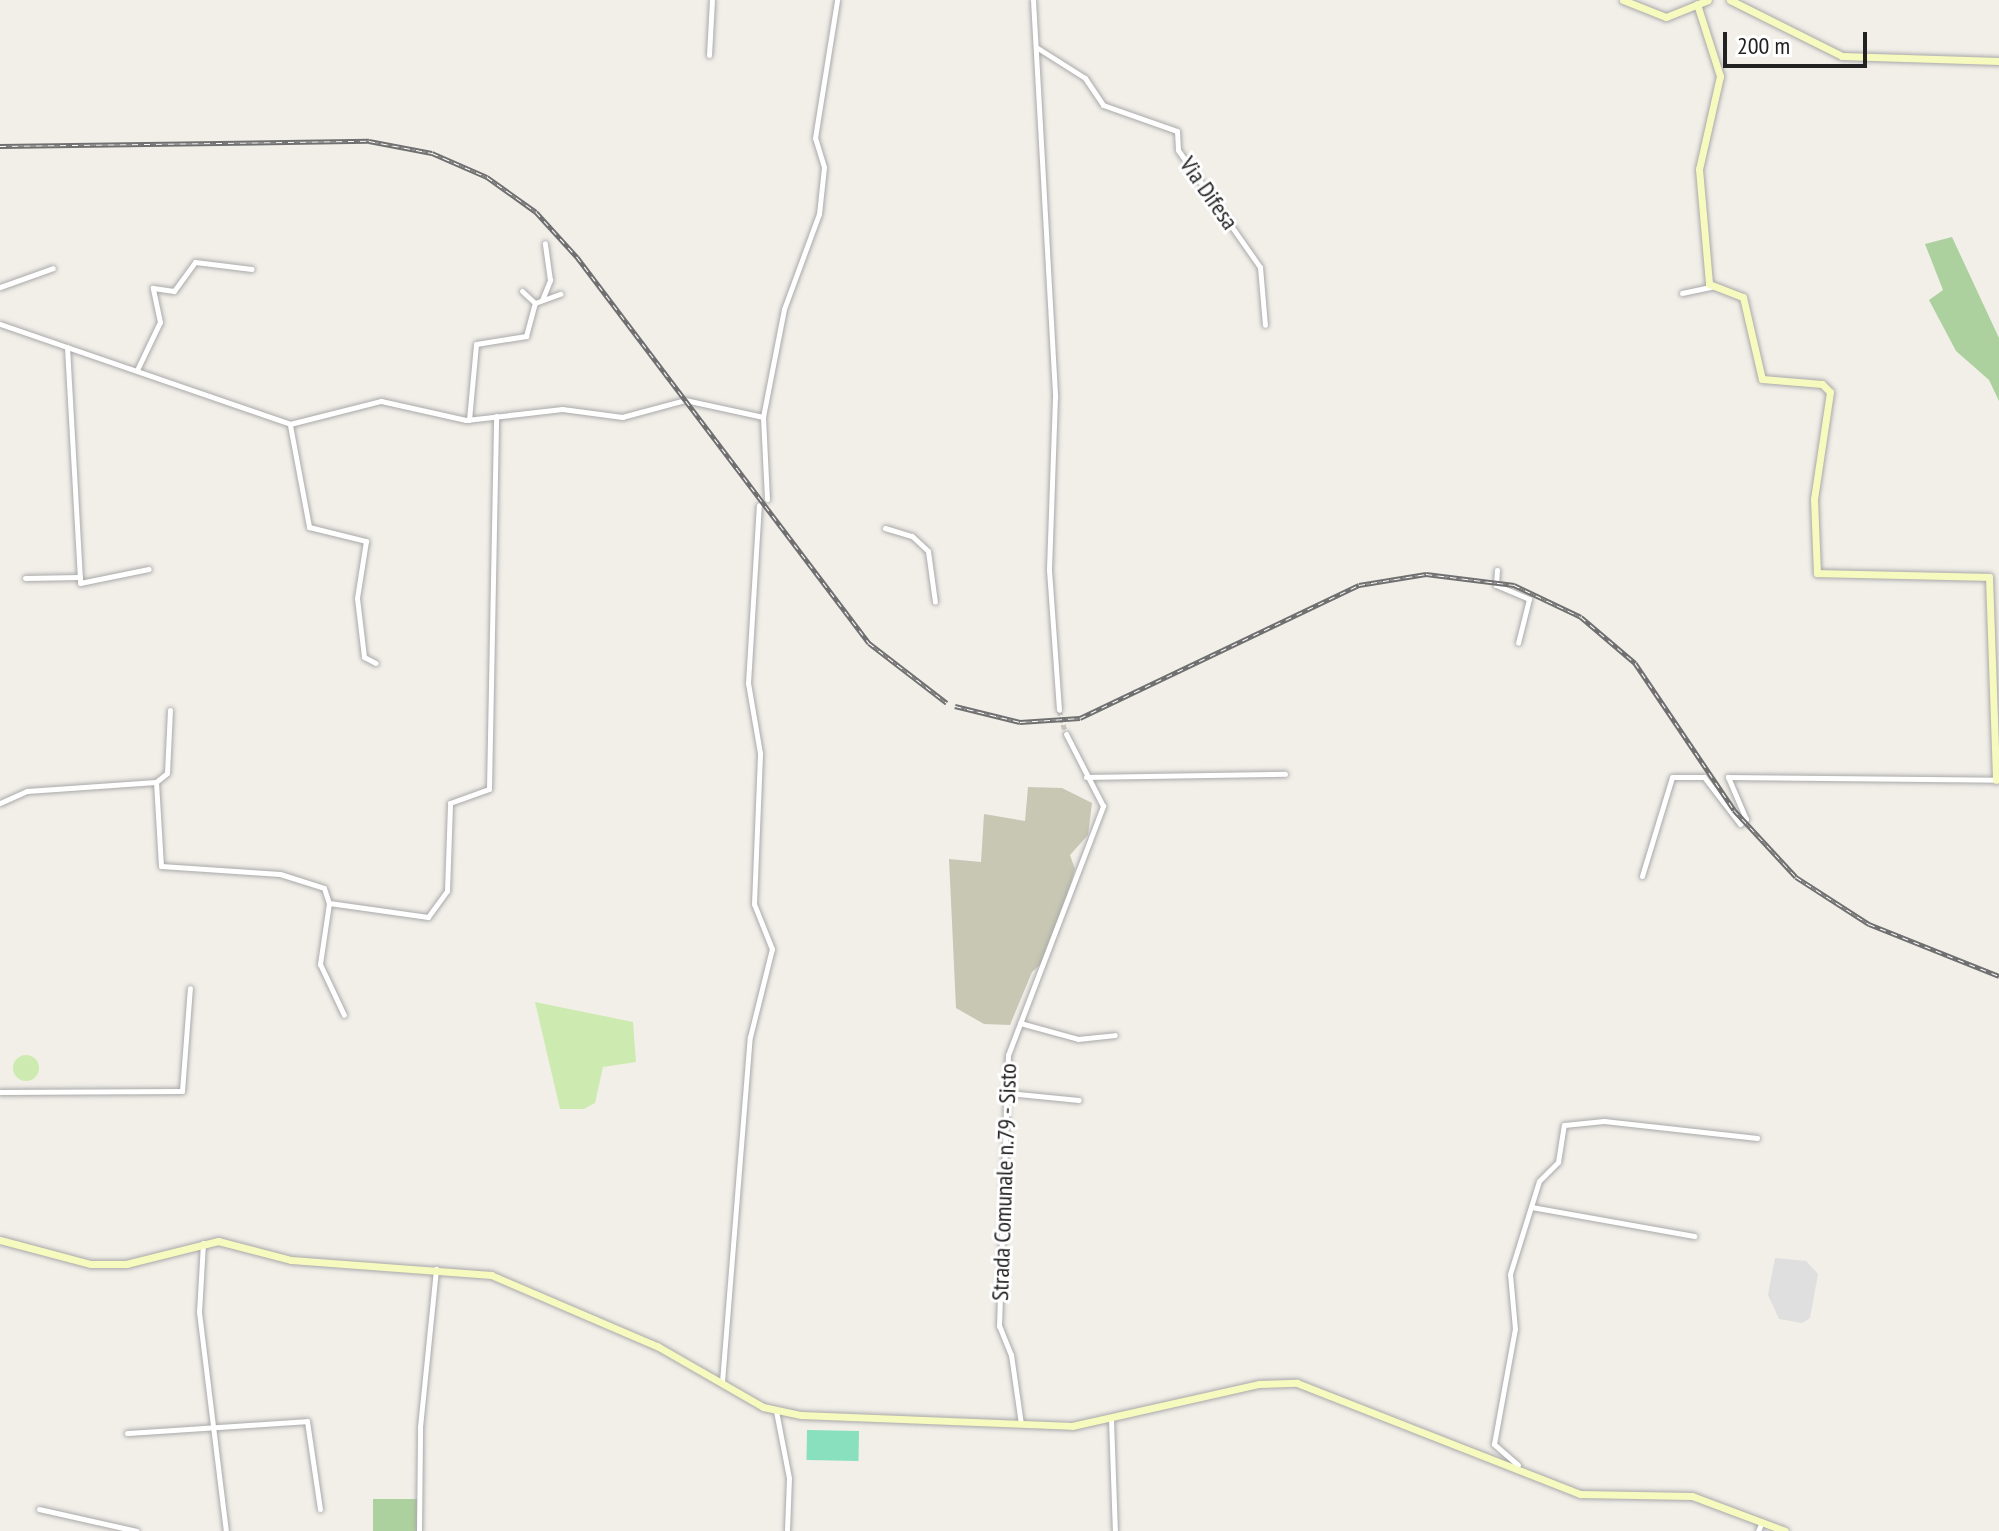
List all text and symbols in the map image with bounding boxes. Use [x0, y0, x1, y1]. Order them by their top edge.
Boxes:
scale bar [1727, 16, 1871, 66]
text: 200 m [1737, 30, 1790, 61]
street label: Via Difesa [1174, 151, 1244, 235]
street label: Strada Comunale n.79 - Sisto [985, 1062, 1023, 1302]

